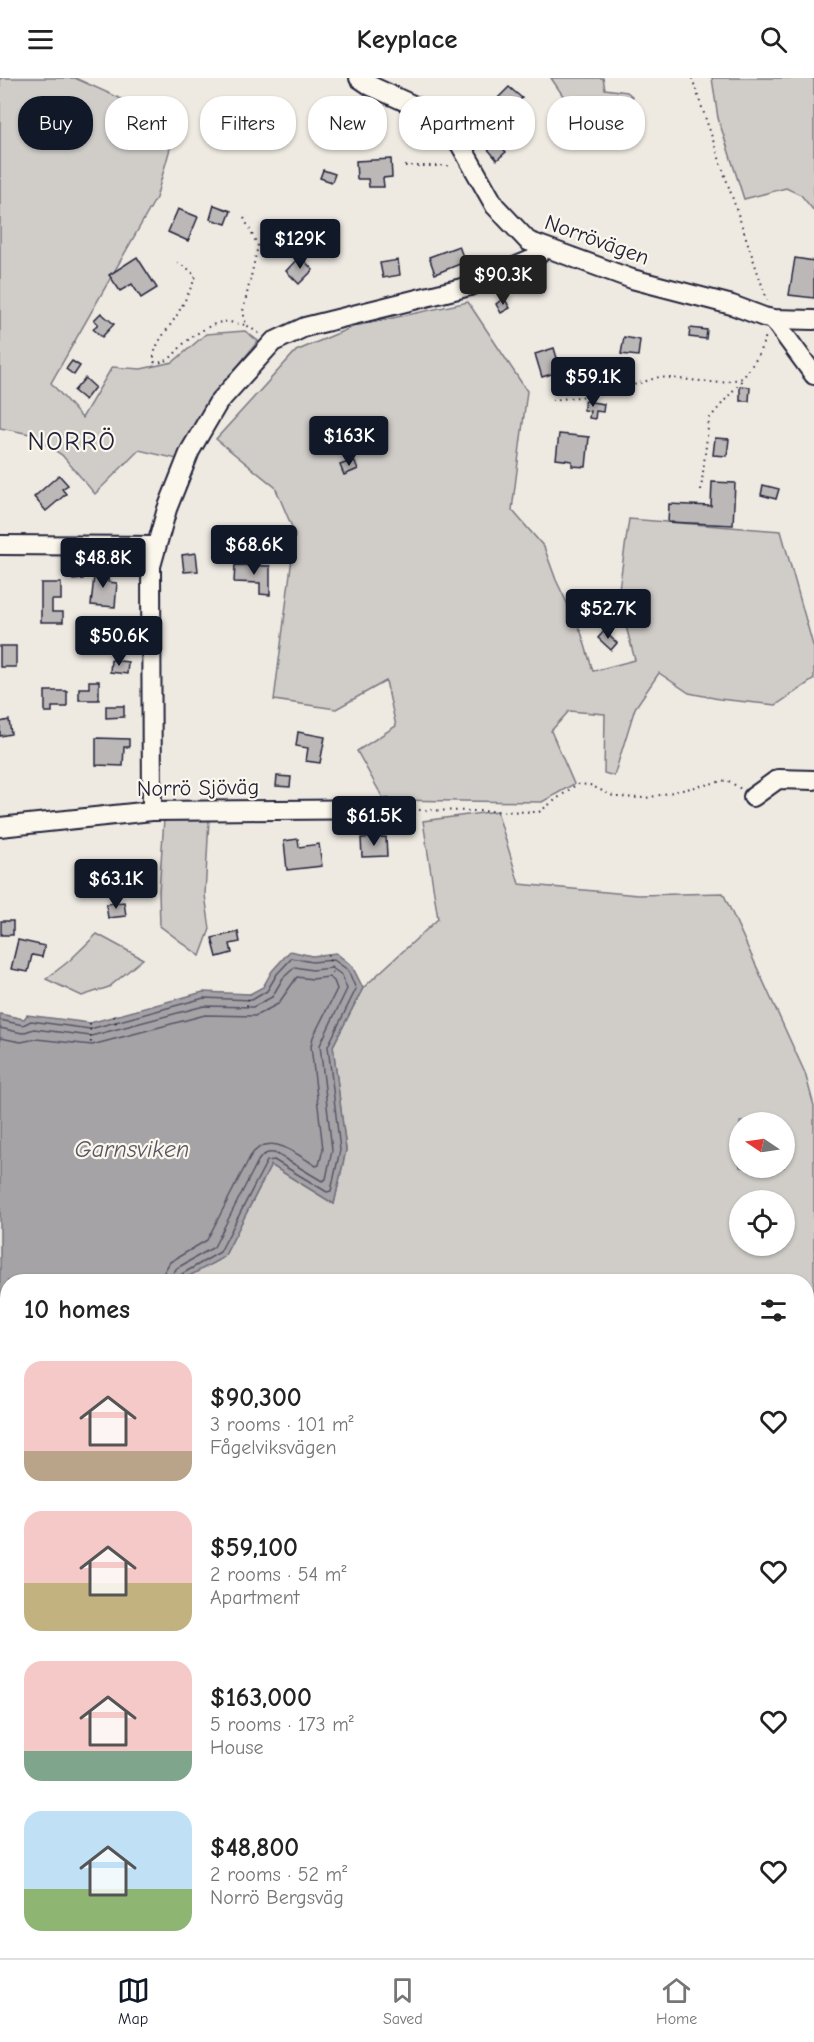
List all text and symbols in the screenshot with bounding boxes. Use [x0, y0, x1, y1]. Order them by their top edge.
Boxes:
icon: menu [24, 23, 57, 56]
icon: search [757, 23, 790, 56]
text: Keyplace [357, 24, 457, 55]
chip: Buy [18, 96, 93, 150]
chip: Rent [105, 96, 188, 150]
chip: Filters [200, 96, 296, 150]
chip: New [308, 96, 387, 150]
chip: Apartment [399, 96, 535, 150]
chip: House [547, 96, 645, 150]
street label: Norrövägen [541, 209, 653, 271]
pin: $129K [258, 219, 342, 270]
text: $129K [274, 227, 326, 250]
pin: $90.3K [454, 255, 552, 306]
text: $90.3K [474, 263, 532, 286]
pin: $59.1K [544, 357, 642, 408]
text: $59.1K [565, 365, 621, 388]
pin: $163K [307, 416, 391, 467]
text: $163K [323, 424, 375, 447]
district label: NORRÖ [27, 427, 117, 457]
pin: $68.6K [205, 525, 303, 576]
text: $68.6K [225, 533, 283, 556]
pin: $48.8K [54, 538, 152, 589]
text: $48.8K [75, 546, 131, 569]
pin: $52.7K [559, 589, 657, 640]
text: $52.7K [580, 597, 636, 620]
pin: $50.6K [70, 616, 168, 667]
text: $50.6K [89, 624, 149, 647]
street label: Norrö Sjöväg [137, 774, 259, 802]
pin: $61.5K [325, 796, 423, 847]
text: $61.5K [346, 804, 402, 827]
pin: $63.1K [67, 859, 165, 910]
text: $63.1K [88, 867, 144, 890]
north arrow [729, 1112, 795, 1178]
map controls [729, 1112, 795, 1256]
water label: Garnsviken [75, 1135, 189, 1163]
button: locate [729, 1190, 795, 1256]
icon: filters [757, 1294, 790, 1327]
text: 10 homes [24, 1295, 130, 1325]
text: $90,300 [210, 1383, 302, 1413]
icon: home [72, 1385, 144, 1457]
icon: heart [757, 1405, 790, 1438]
text: 3 rooms · 101 m² [210, 1413, 354, 1436]
text: Fågelviksvägen [210, 1436, 337, 1459]
text: $59,100 [210, 1533, 298, 1563]
icon: home [72, 1535, 144, 1607]
icon: heart [757, 1555, 790, 1588]
text: 2 rooms · 54 m² [210, 1563, 346, 1586]
text: Apartment [210, 1586, 300, 1609]
text: $163,000 [210, 1683, 312, 1713]
icon: home [72, 1685, 144, 1757]
icon: heart [757, 1705, 790, 1738]
text: 5 rooms · 173 m² [210, 1713, 354, 1736]
text: House [210, 1736, 264, 1759]
text: $48,800 [210, 1833, 299, 1863]
icon: home [72, 1835, 144, 1907]
icon: heart [757, 1855, 790, 1888]
text: 2 rooms · 52 m² [210, 1863, 347, 1886]
text: Norrö Bergsväg [210, 1886, 344, 1909]
tab: Map [117, 1974, 150, 2028]
tab: Saved [383, 1974, 423, 2028]
tab: Home [656, 1974, 697, 2028]

